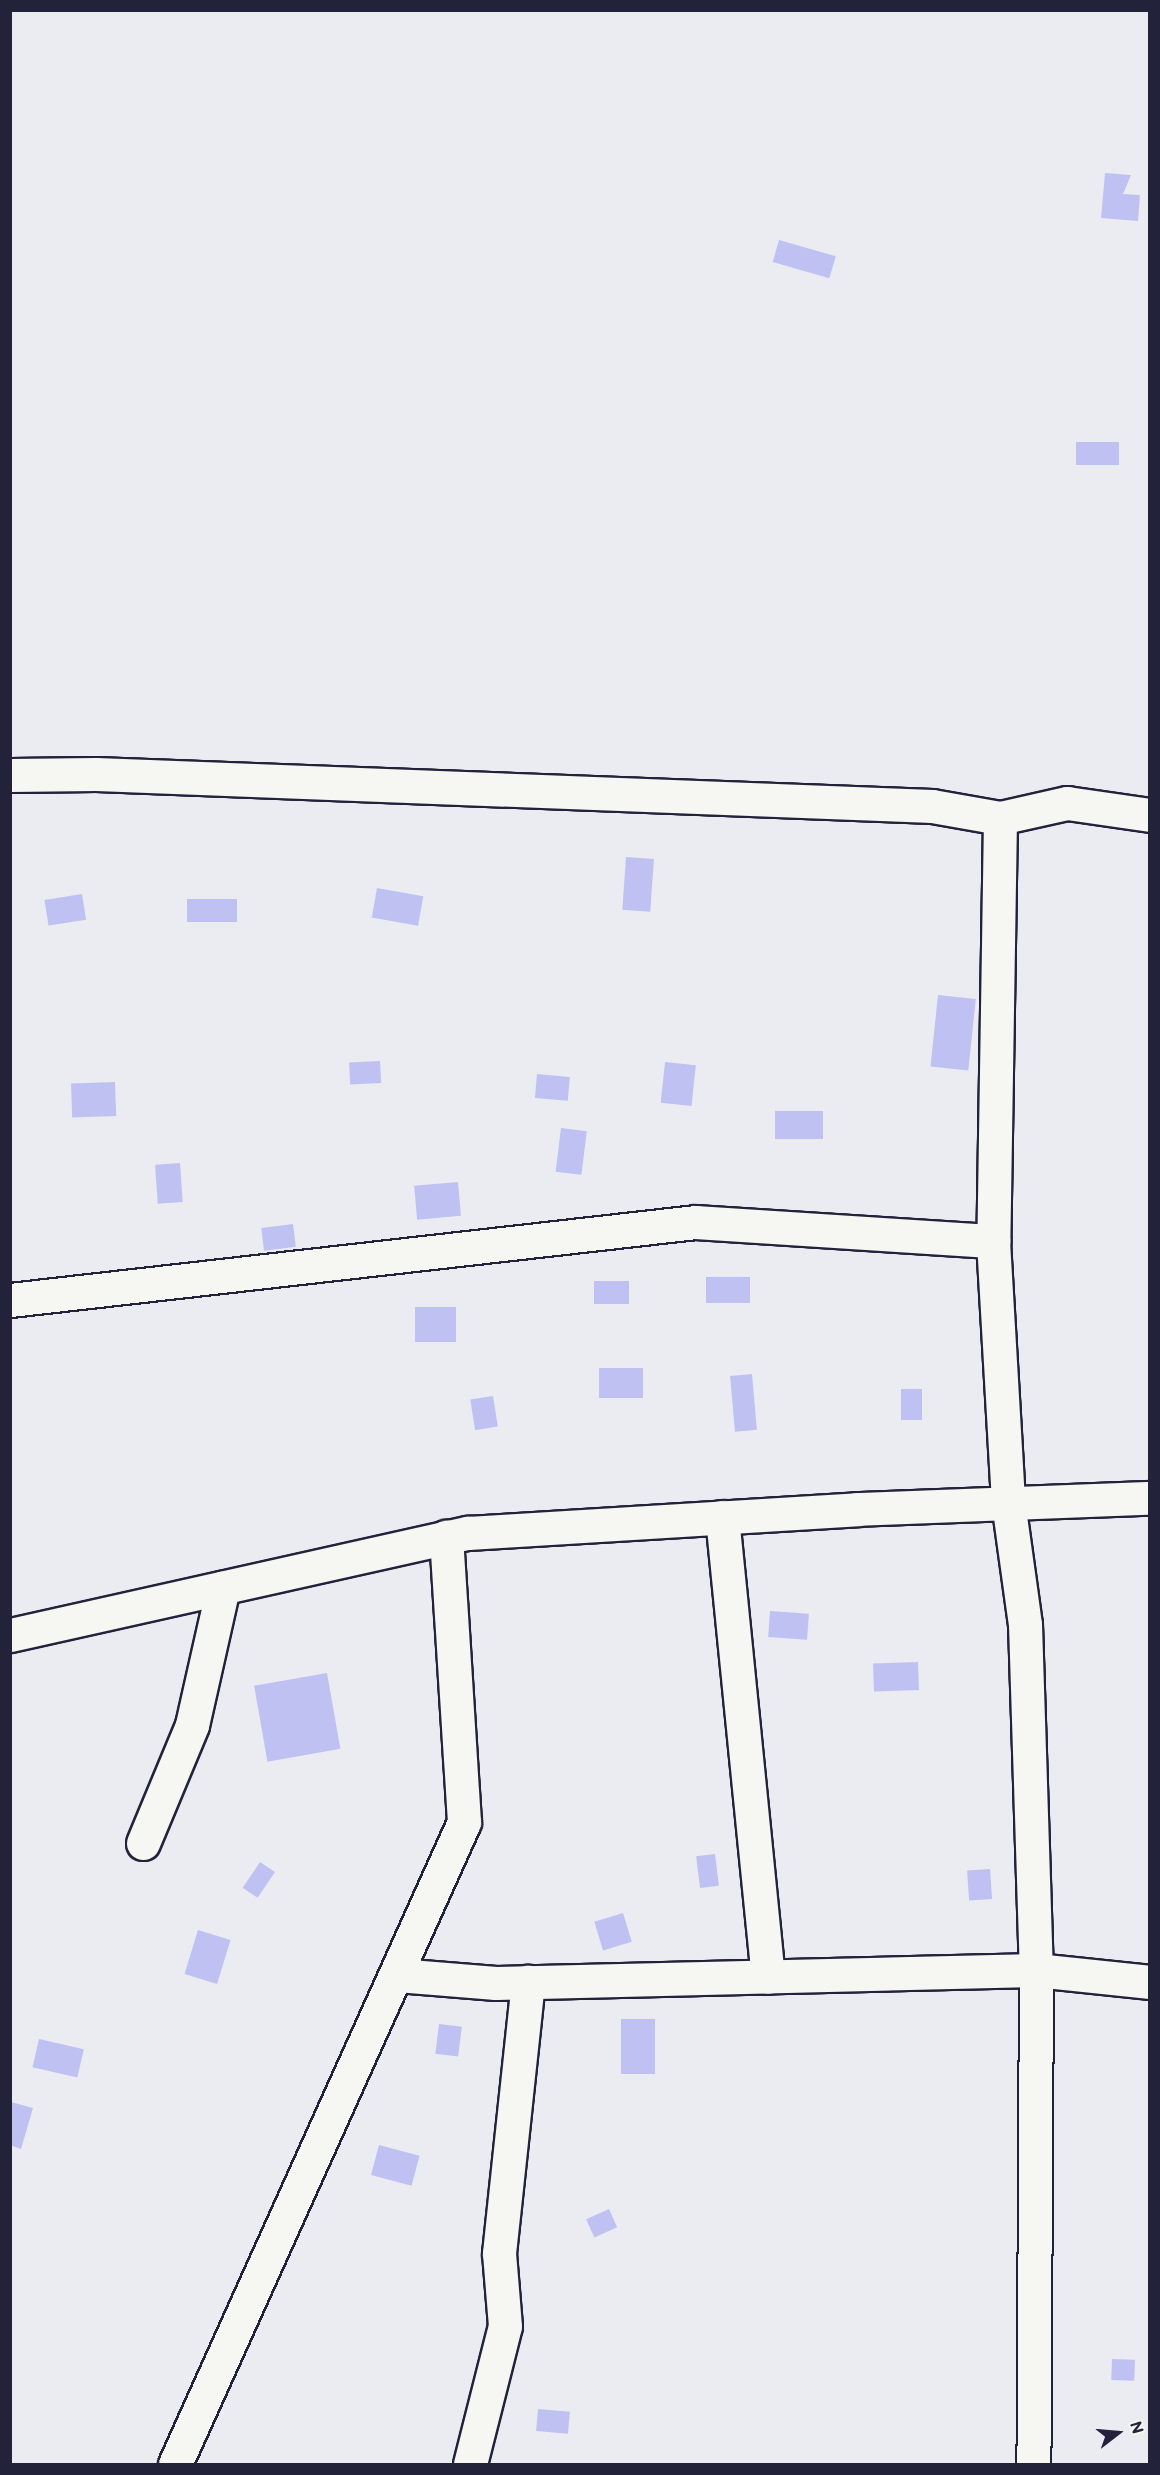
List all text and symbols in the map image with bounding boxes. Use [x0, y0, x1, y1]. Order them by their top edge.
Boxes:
north arrow [1088, 2403, 1148, 2463]
text: N [1125, 2419, 1147, 2436]

